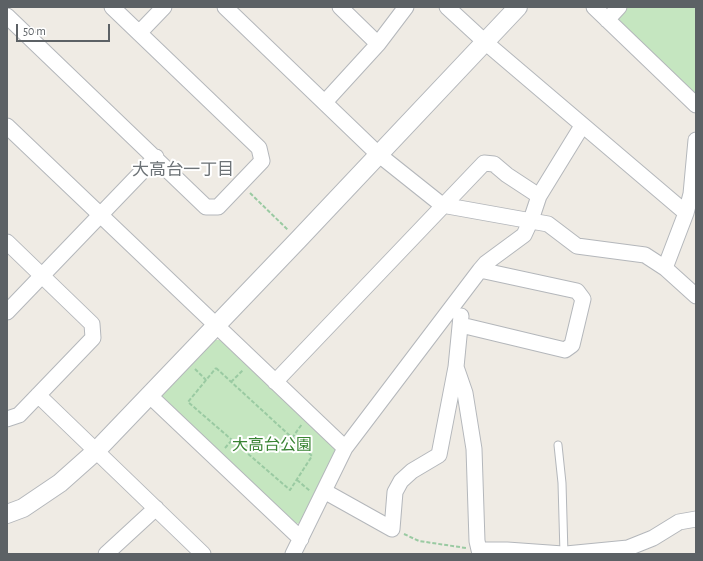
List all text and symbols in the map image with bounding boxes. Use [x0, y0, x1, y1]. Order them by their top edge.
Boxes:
scale bar [18, 16, 112, 42]
text: 50 m [23, 25, 46, 37]
district label: 大高台一丁目 [132, 160, 234, 180]
park label: 大高台公園 [232, 435, 312, 455]

